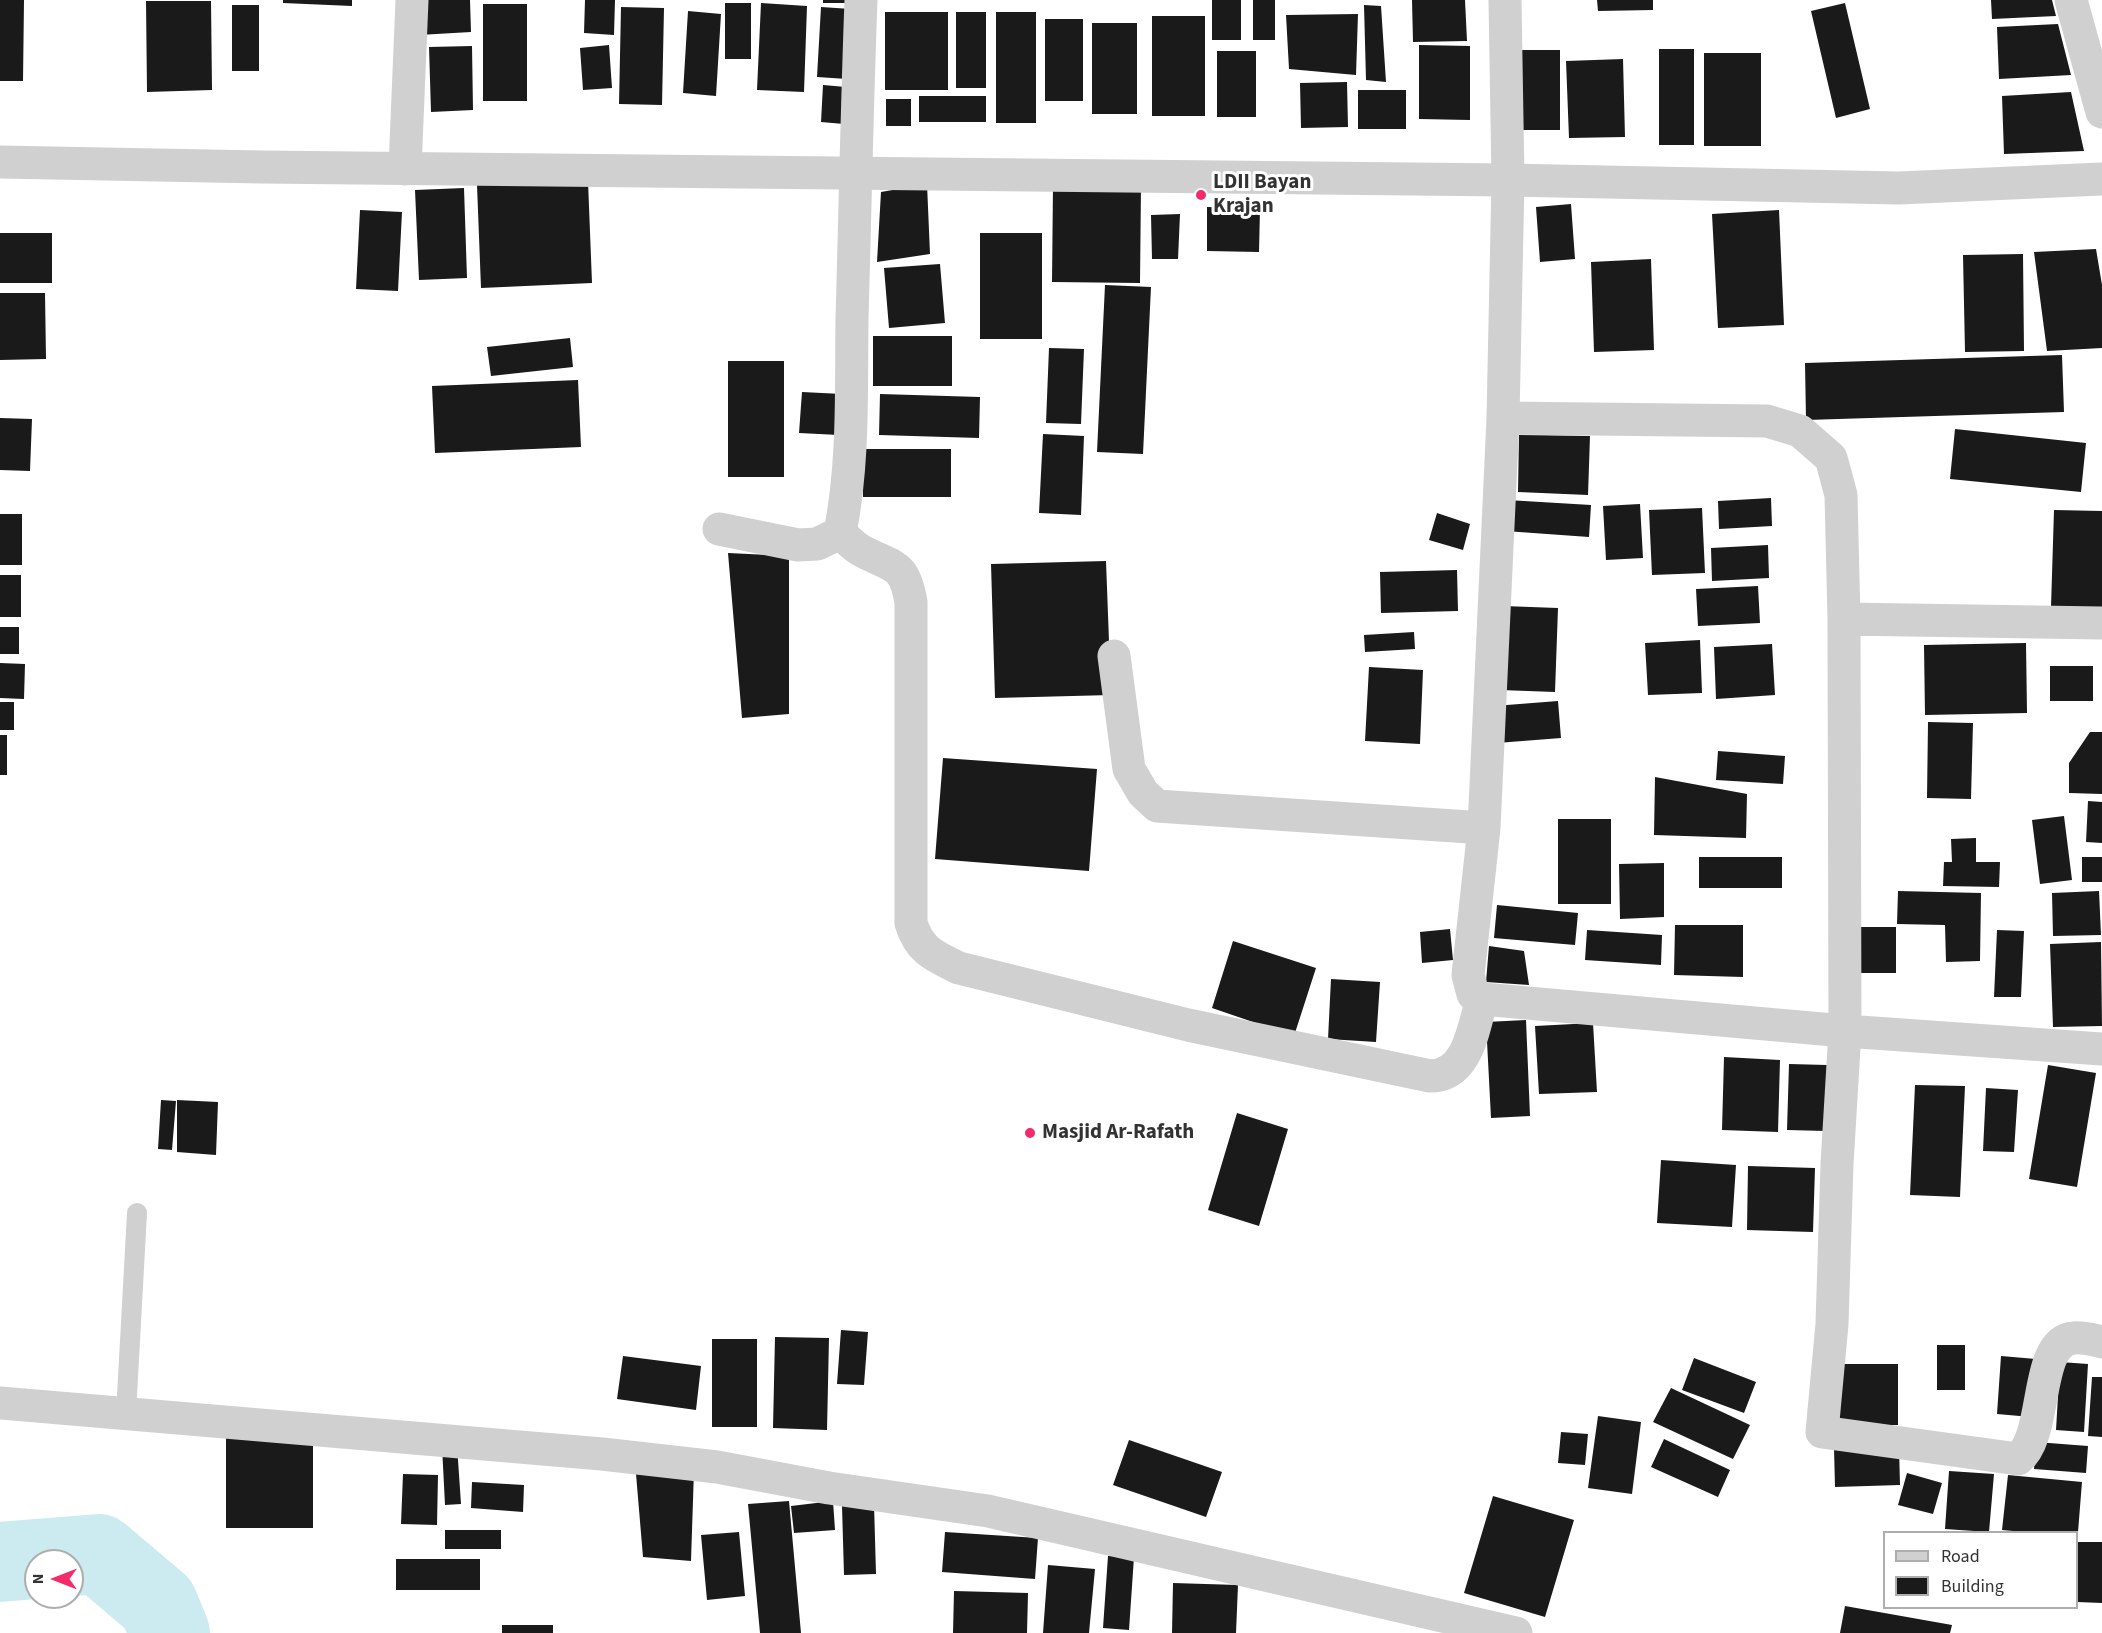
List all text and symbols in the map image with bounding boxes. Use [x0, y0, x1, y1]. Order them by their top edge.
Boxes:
place label: LDII Bayan Krajan [1213, 170, 1311, 220]
marker: LDII Bayan Krajan [1194, 188, 1208, 202]
place label: Masjid Ar-Rafath [1042, 1120, 1194, 1146]
marker: Masjid Ar-Rafath [1023, 1126, 1037, 1140]
legend [1883, 1531, 2078, 1609]
text: Road [1941, 1544, 1980, 1569]
north arrow [24, 1549, 84, 1609]
text: N [27, 1574, 49, 1584]
text: Building [1941, 1574, 2004, 1599]

